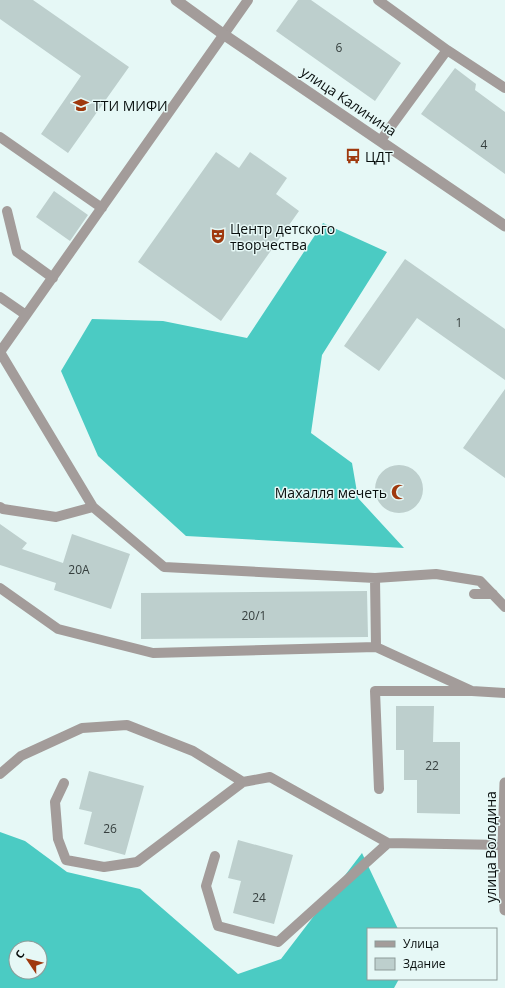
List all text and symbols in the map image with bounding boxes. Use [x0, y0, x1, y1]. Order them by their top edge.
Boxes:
house number: 6 [336, 39, 343, 56]
street label: улица Калинина [297, 62, 401, 140]
school or university icon: ТТИ МИФИ [72, 96, 90, 114]
place label: ТТИ МИФИ [93, 96, 168, 115]
house number: 4 [481, 136, 488, 153]
bus stop icon: ЦДТ [344, 147, 362, 165]
place label: ЦДТ [365, 147, 393, 166]
place label: Центр детского творчества [230, 219, 335, 254]
theatre icon: Центр детского творчества [209, 227, 227, 245]
house number: 1 [456, 314, 462, 331]
place label: Махалля мечеть [275, 483, 387, 502]
mosque icon: Махалля мечеть [390, 483, 408, 501]
house number: 20А [68, 561, 90, 578]
house number: 20/1 [242, 607, 266, 624]
house number: 22 [425, 757, 439, 774]
street label: улица Володина [481, 791, 500, 903]
house number: 26 [103, 820, 117, 837]
house number: 24 [252, 889, 266, 906]
legend [367, 928, 497, 980]
text: Улица [403, 935, 439, 952]
north arrow [8, 940, 48, 980]
text: С [11, 947, 28, 961]
text: Здание [403, 955, 446, 972]

